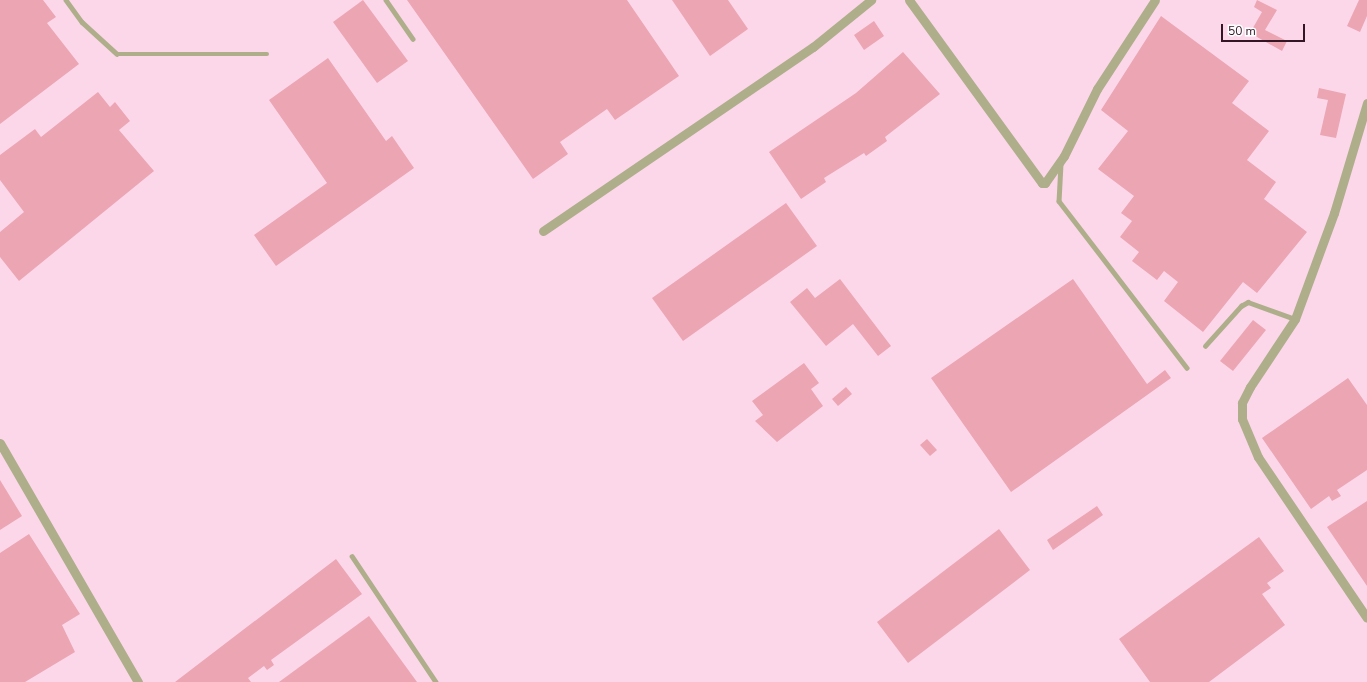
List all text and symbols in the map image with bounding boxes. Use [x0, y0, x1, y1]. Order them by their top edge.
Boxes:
scale bar [1223, 16, 1307, 42]
text: 50 m [1228, 23, 1256, 39]

